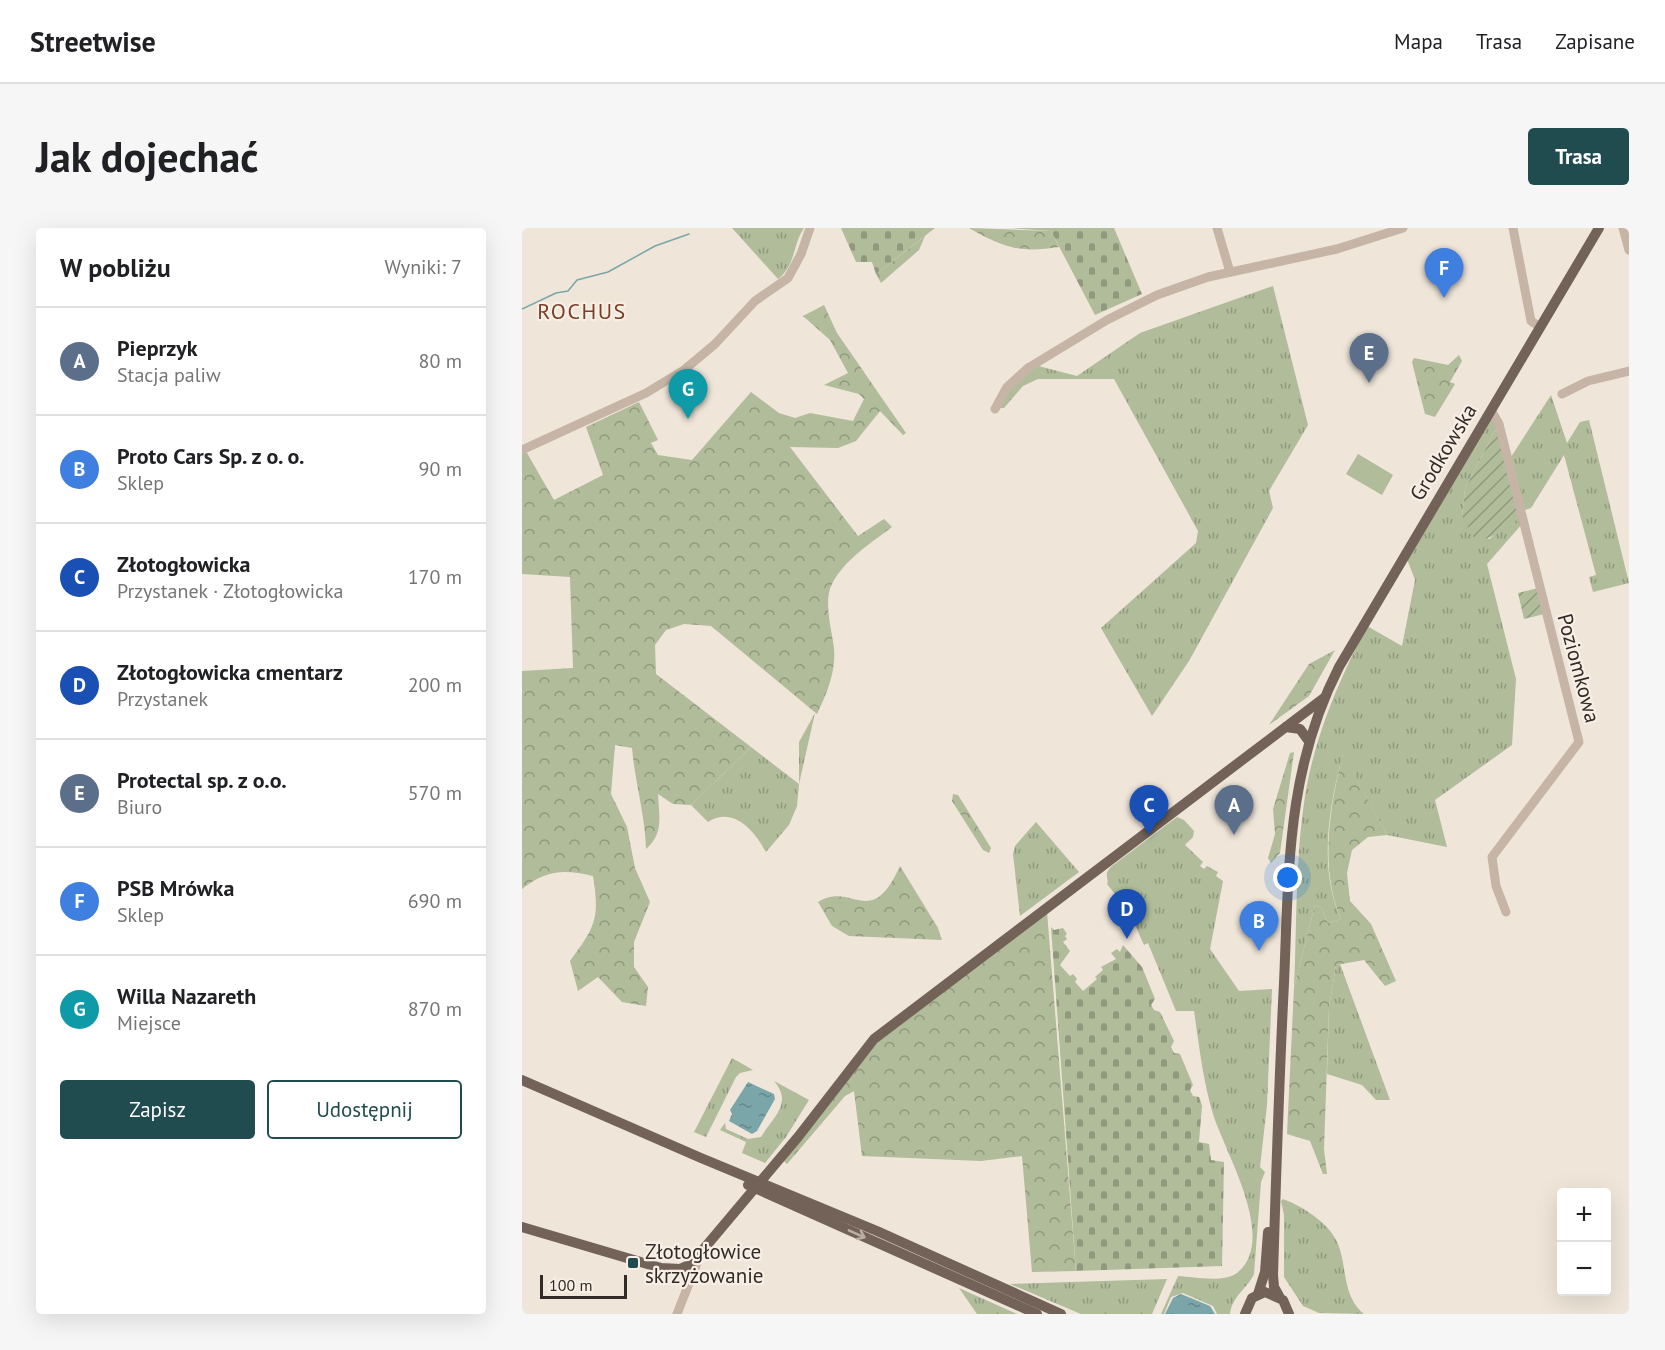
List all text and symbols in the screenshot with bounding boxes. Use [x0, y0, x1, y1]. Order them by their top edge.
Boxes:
text: Streetwise [30, 23, 156, 60]
text: Mapa [1394, 28, 1443, 55]
text: Trasa [1476, 28, 1522, 55]
text: Zapisane [1555, 28, 1635, 55]
button: Trasa [1528, 128, 1629, 185]
text: Jak dojechać [36, 129, 259, 184]
pin: F [1424, 248, 1464, 298]
text: W pobliżu [60, 251, 171, 284]
text: Wyniki: 7 [385, 254, 462, 280]
district label: ROCHUS [537, 297, 627, 325]
text: Pieprzyk [117, 334, 198, 362]
pin: E [1350, 334, 1388, 383]
text: A [73, 348, 86, 374]
text: 80 m [419, 348, 462, 374]
text: Stacja paliw [117, 362, 221, 388]
pin: G [668, 370, 708, 419]
street label: Grodkowska [1404, 399, 1482, 505]
text: Proto Cars Sp. z o. o. [117, 442, 305, 470]
text: B [74, 456, 85, 482]
text: 90 m [419, 456, 462, 482]
text: Sklep [117, 470, 164, 496]
text: Złotogłowicka [117, 550, 251, 578]
text: C [74, 564, 85, 590]
text: 170 m [408, 564, 462, 590]
text: Przystanek · Złotogłowicka [117, 578, 344, 604]
street label: Poziomkowa [1551, 610, 1607, 726]
text: Złotogłowicka cmentarz [117, 658, 343, 686]
text: D [73, 672, 86, 698]
text: 200 m [408, 672, 462, 698]
text: Przystanek [117, 686, 208, 712]
text: Protectal sp. z o.o. [117, 766, 287, 794]
text: E [74, 780, 85, 806]
text: 570 m [408, 780, 462, 806]
pin: C [1130, 786, 1168, 835]
pin: A [1214, 786, 1254, 835]
text: Biuro [117, 794, 162, 820]
your location [1273, 863, 1302, 892]
text: PSB Mrówka [117, 874, 234, 902]
text: F [74, 888, 85, 914]
text: 690 m [408, 888, 462, 914]
pin: D [1108, 890, 1146, 939]
text: Sklep [117, 902, 164, 928]
pin: B [1240, 902, 1278, 951]
text: Willa Nazareth [117, 982, 256, 1010]
text: G [73, 996, 86, 1022]
text: 870 m [408, 996, 462, 1022]
text: Miejsce [117, 1010, 181, 1036]
button: Zapisz [60, 1080, 255, 1139]
button: Udostępnij [267, 1080, 462, 1139]
map controls [1557, 1188, 1611, 1296]
button: + [1557, 1188, 1611, 1242]
one-way arrow [848, 1229, 866, 1240]
place label: Złotogłowice skrzyżowanie [645, 1238, 764, 1289]
button: − [1557, 1242, 1611, 1296]
marker: Złotogłowice skrzyżowanie [626, 1256, 640, 1270]
scale bar [540, 1272, 627, 1300]
text: 100 m [549, 1275, 592, 1295]

